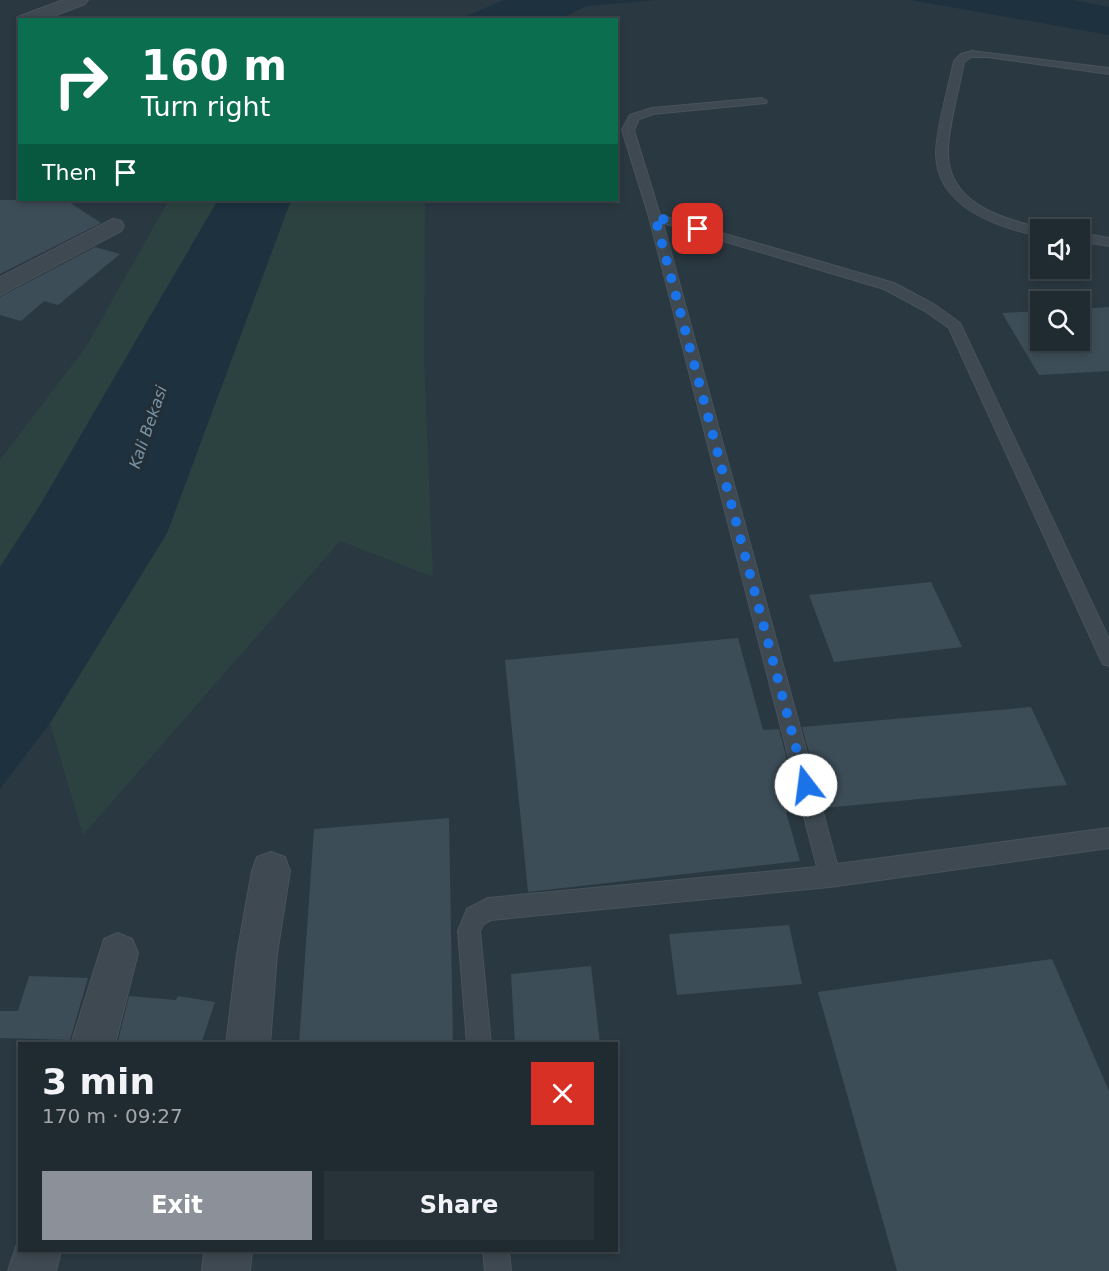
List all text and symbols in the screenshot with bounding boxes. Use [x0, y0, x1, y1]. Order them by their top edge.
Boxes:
text: 160 m [141, 41, 287, 90]
icon: right [42, 42, 120, 120]
text: Turn right [141, 91, 270, 122]
icon: arrive [109, 156, 142, 189]
text: Then [42, 160, 97, 185]
pin [672, 203, 723, 254]
icon: arrive [681, 212, 714, 245]
map controls [1030, 219, 1090, 351]
button: sound [1030, 219, 1090, 279]
button: search [1030, 291, 1090, 351]
water label: Kali Bekasi [125, 383, 171, 471]
position arrow [774, 753, 838, 817]
text: 3 min [42, 1061, 155, 1102]
button: close [531, 1062, 594, 1125]
text: 170 m · 09:27 [42, 1104, 183, 1128]
button: Exit [42, 1171, 312, 1240]
button: Share [324, 1171, 594, 1240]

